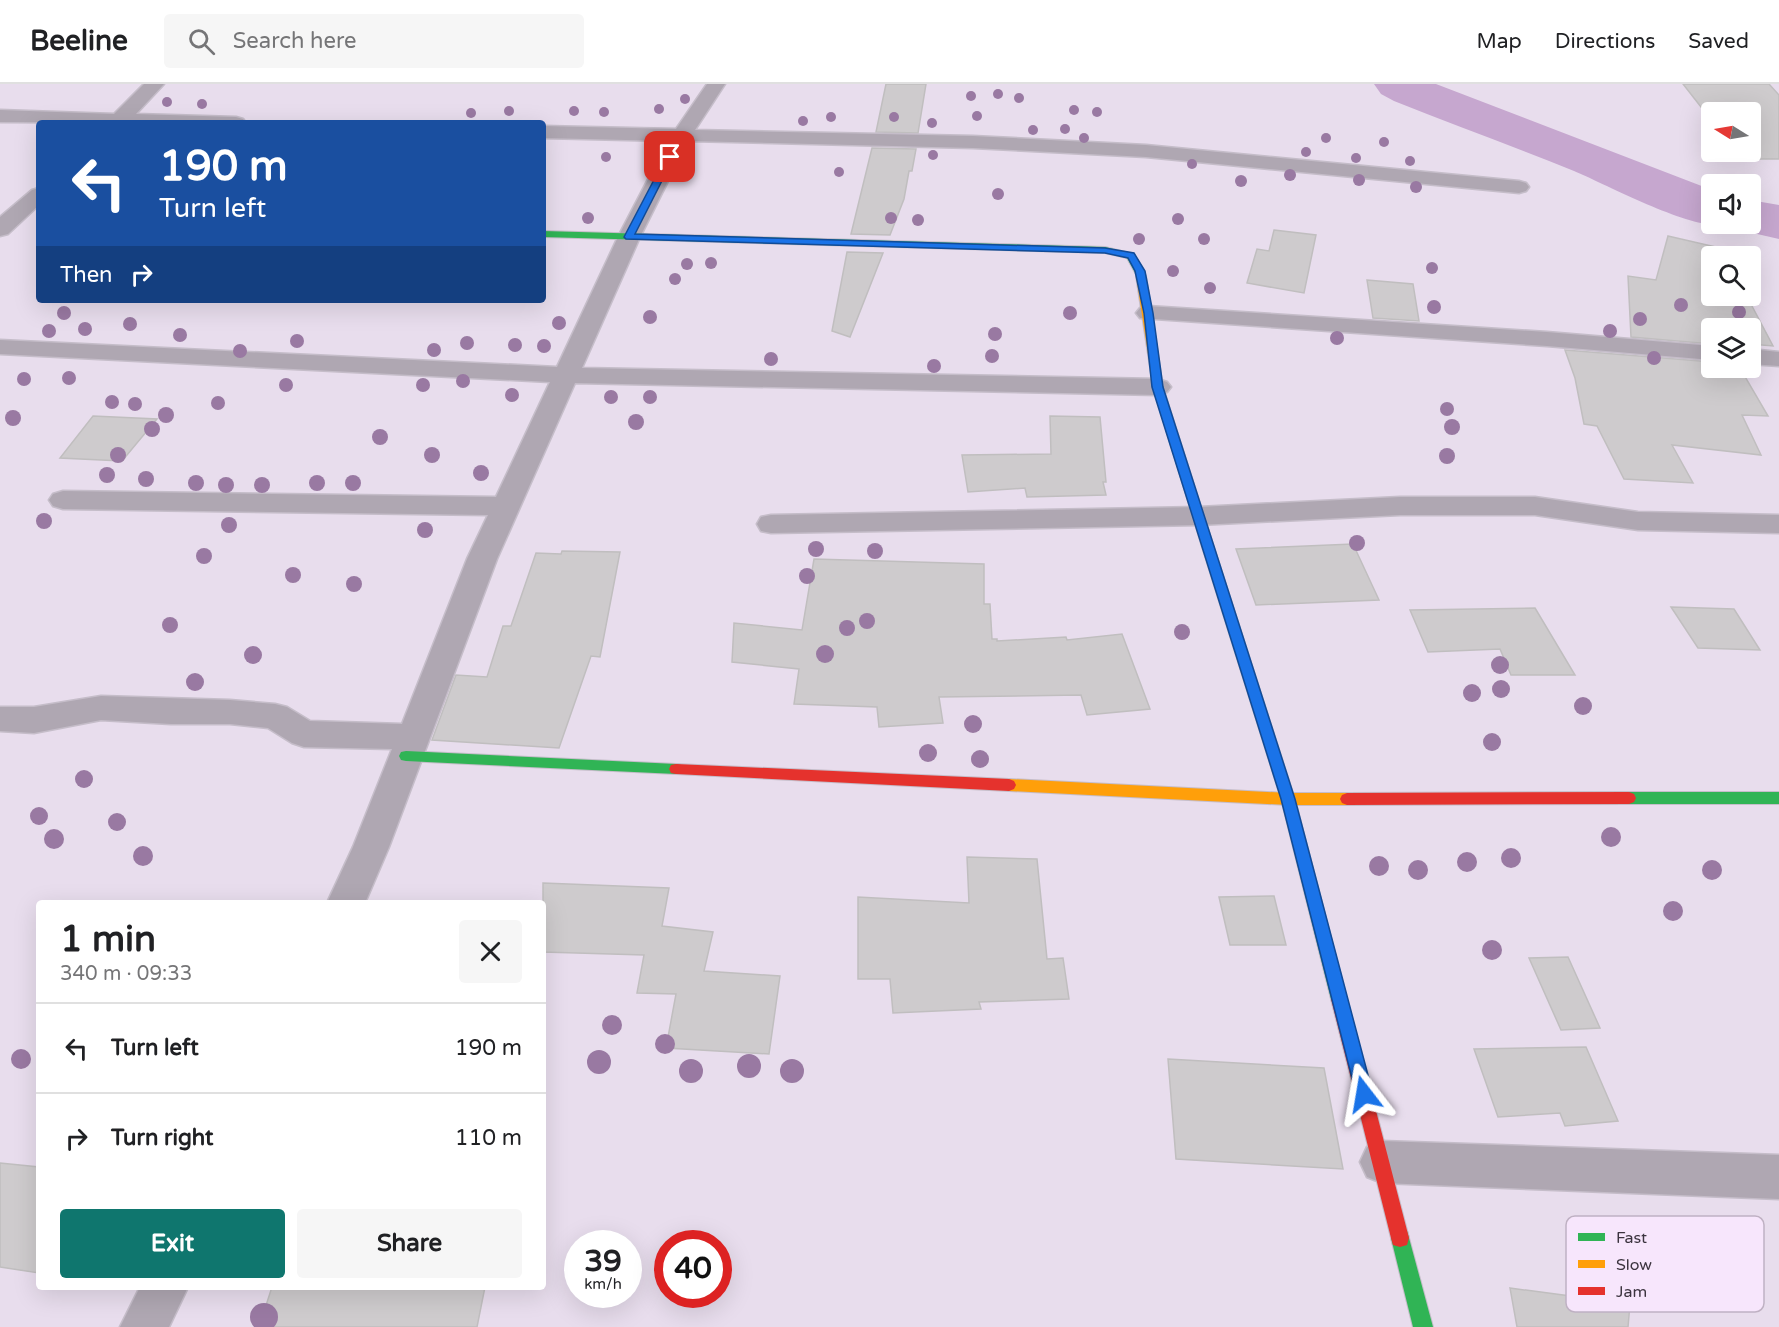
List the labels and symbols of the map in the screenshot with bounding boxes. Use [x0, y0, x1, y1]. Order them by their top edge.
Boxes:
north arrow [1701, 102, 1761, 162]
pin [644, 131, 695, 182]
position arrow [1332, 1062, 1396, 1126]
legend [1566, 1216, 1764, 1312]
text: Fast [1616, 1228, 1647, 1248]
speed limit sign: 40 [654, 1230, 732, 1308]
text: Slow [1616, 1255, 1652, 1275]
text: Jam [1616, 1282, 1647, 1302]

